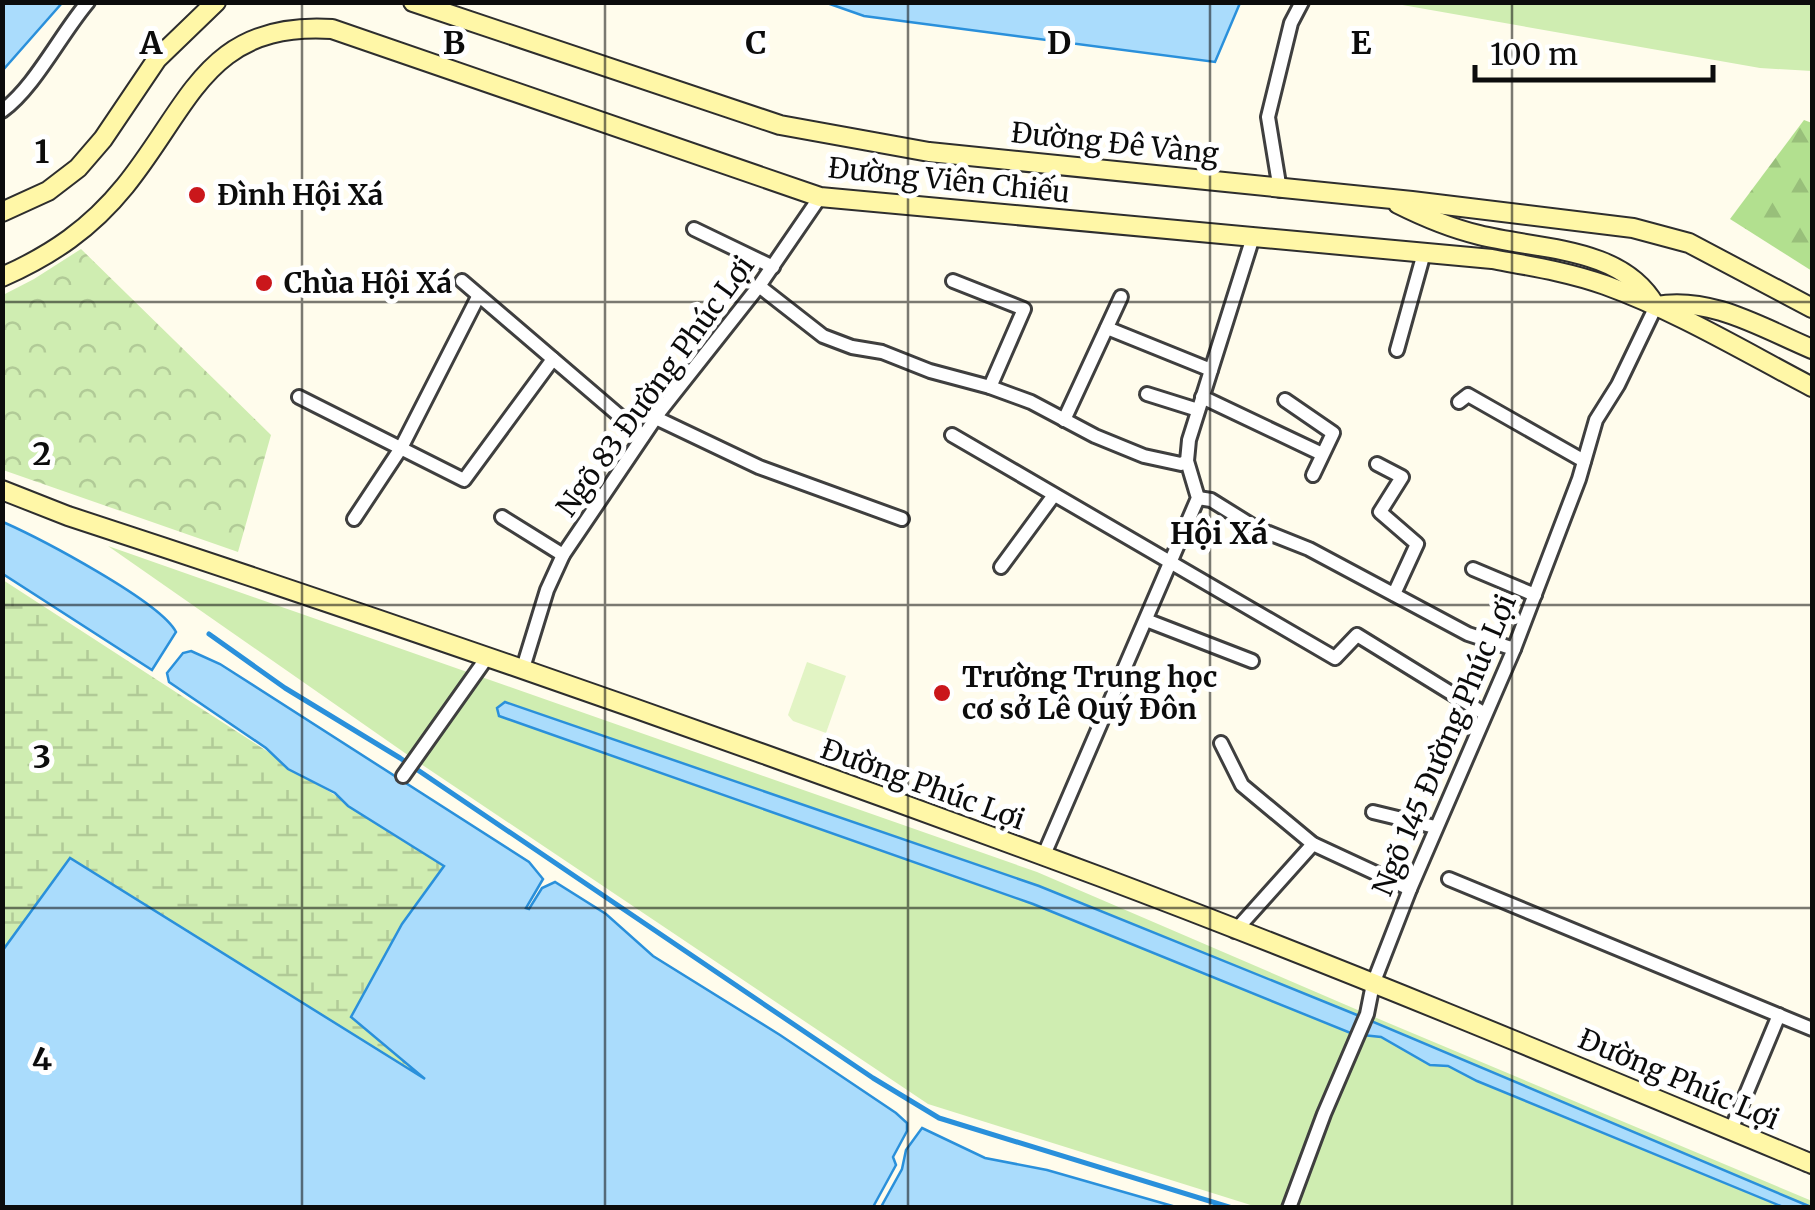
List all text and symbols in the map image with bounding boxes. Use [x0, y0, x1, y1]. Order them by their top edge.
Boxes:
scale bar [1475, 20, 1712, 82]
text: A [139, 23, 164, 63]
text: B [443, 23, 465, 63]
text: C [745, 23, 767, 63]
text: D [1047, 23, 1071, 63]
text: E [1351, 23, 1372, 63]
text: 100 m [1490, 35, 1578, 73]
street label: Đường Đê Vàng [1009, 114, 1221, 172]
text: 1 [35, 132, 50, 172]
street label: Đường Viên Chiếu [826, 149, 1072, 211]
place label: Đình Hội Xá [217, 177, 384, 213]
marker: Đình Hội Xá [186, 184, 208, 206]
street label: Ngõ 83 Đường Phúc Lợi [548, 249, 762, 523]
place label: Chùa Hội Xá [284, 265, 452, 301]
marker: Chùa Hội Xá [253, 272, 275, 294]
text: 2 [33, 434, 51, 474]
district label: Hội Xá [1170, 514, 1268, 552]
street label: Ngõ 145 Đường Phúc Lợi [1364, 589, 1524, 901]
place label: Trường Trung học cơ sở Lê Quý Đôn [962, 659, 1217, 727]
marker: Trường Trung học cơ sở Lê Quý Đôn [931, 682, 953, 704]
street label: Đường Phúc Lợi [816, 730, 1030, 838]
text: 3 [33, 737, 51, 777]
street label: Đường Phúc Lợi [1573, 1021, 1785, 1137]
text: 4 [32, 1039, 52, 1079]

